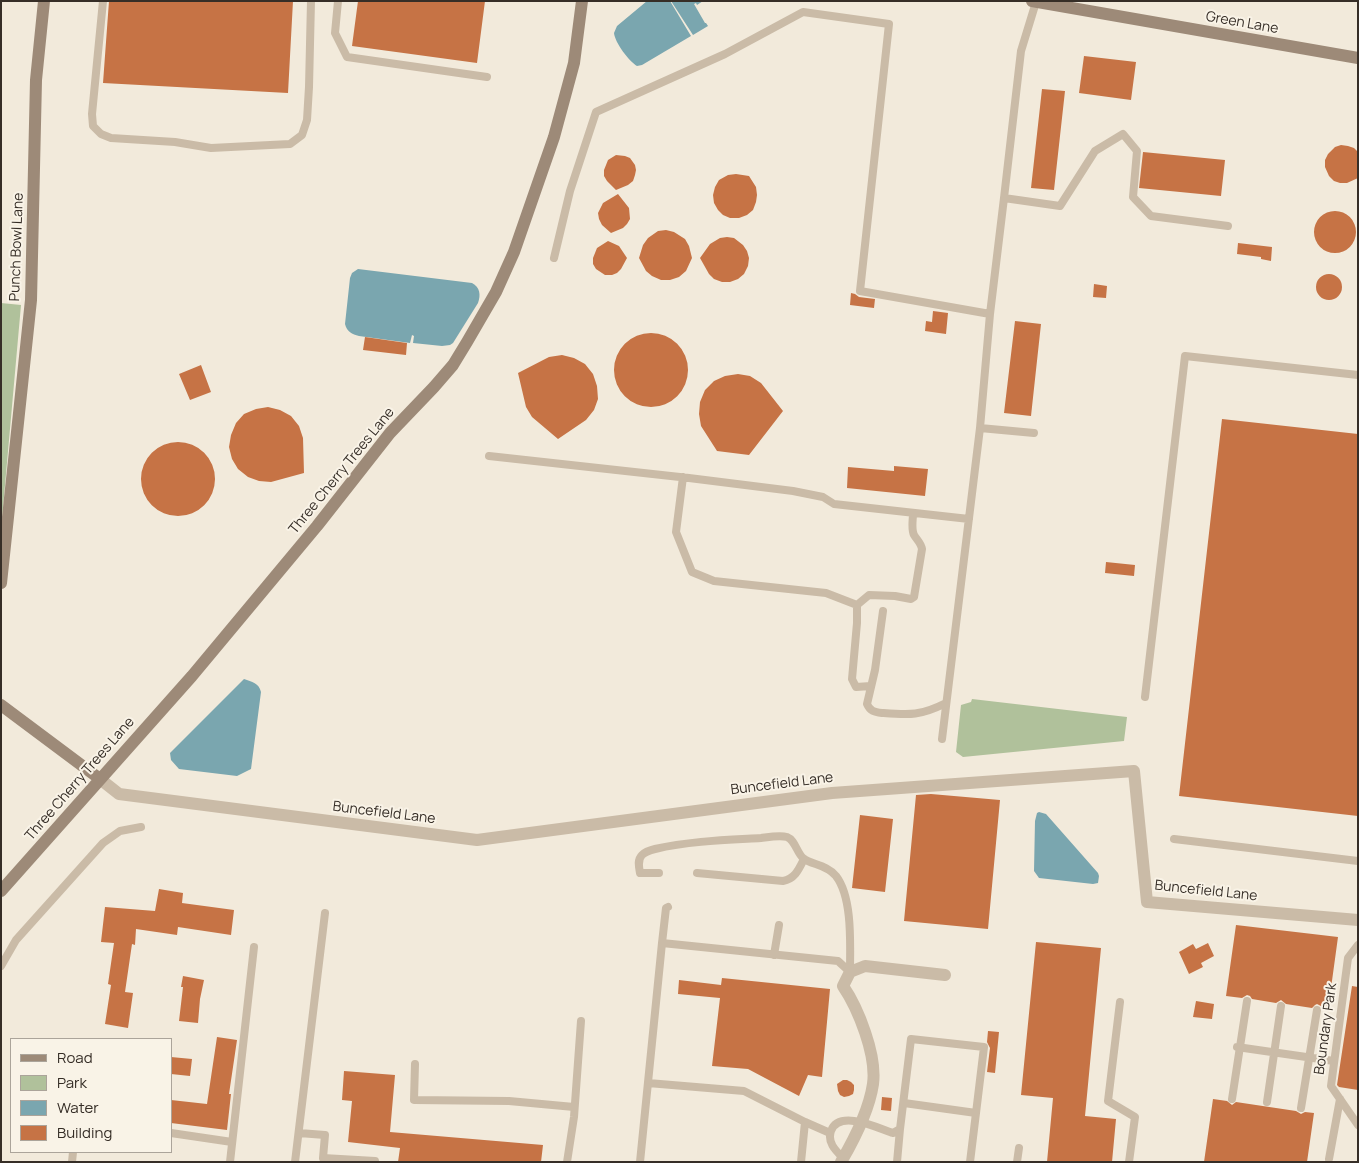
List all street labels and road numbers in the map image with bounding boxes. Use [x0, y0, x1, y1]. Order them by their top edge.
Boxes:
street label: Green Lane [1204, 8, 1280, 38]
street label: Punch Bowl Lane [7, 192, 27, 302]
street label: Three Cherry Trees Lane [286, 404, 398, 538]
street label: Three Cherry Trees Lane [22, 714, 138, 844]
street label: Buncefield Lane [730, 769, 834, 799]
street label: Buncefield Lane [332, 798, 436, 828]
street label: Buncefield Lane [1154, 877, 1258, 905]
street label: Boundary Park [1311, 982, 1341, 1076]

